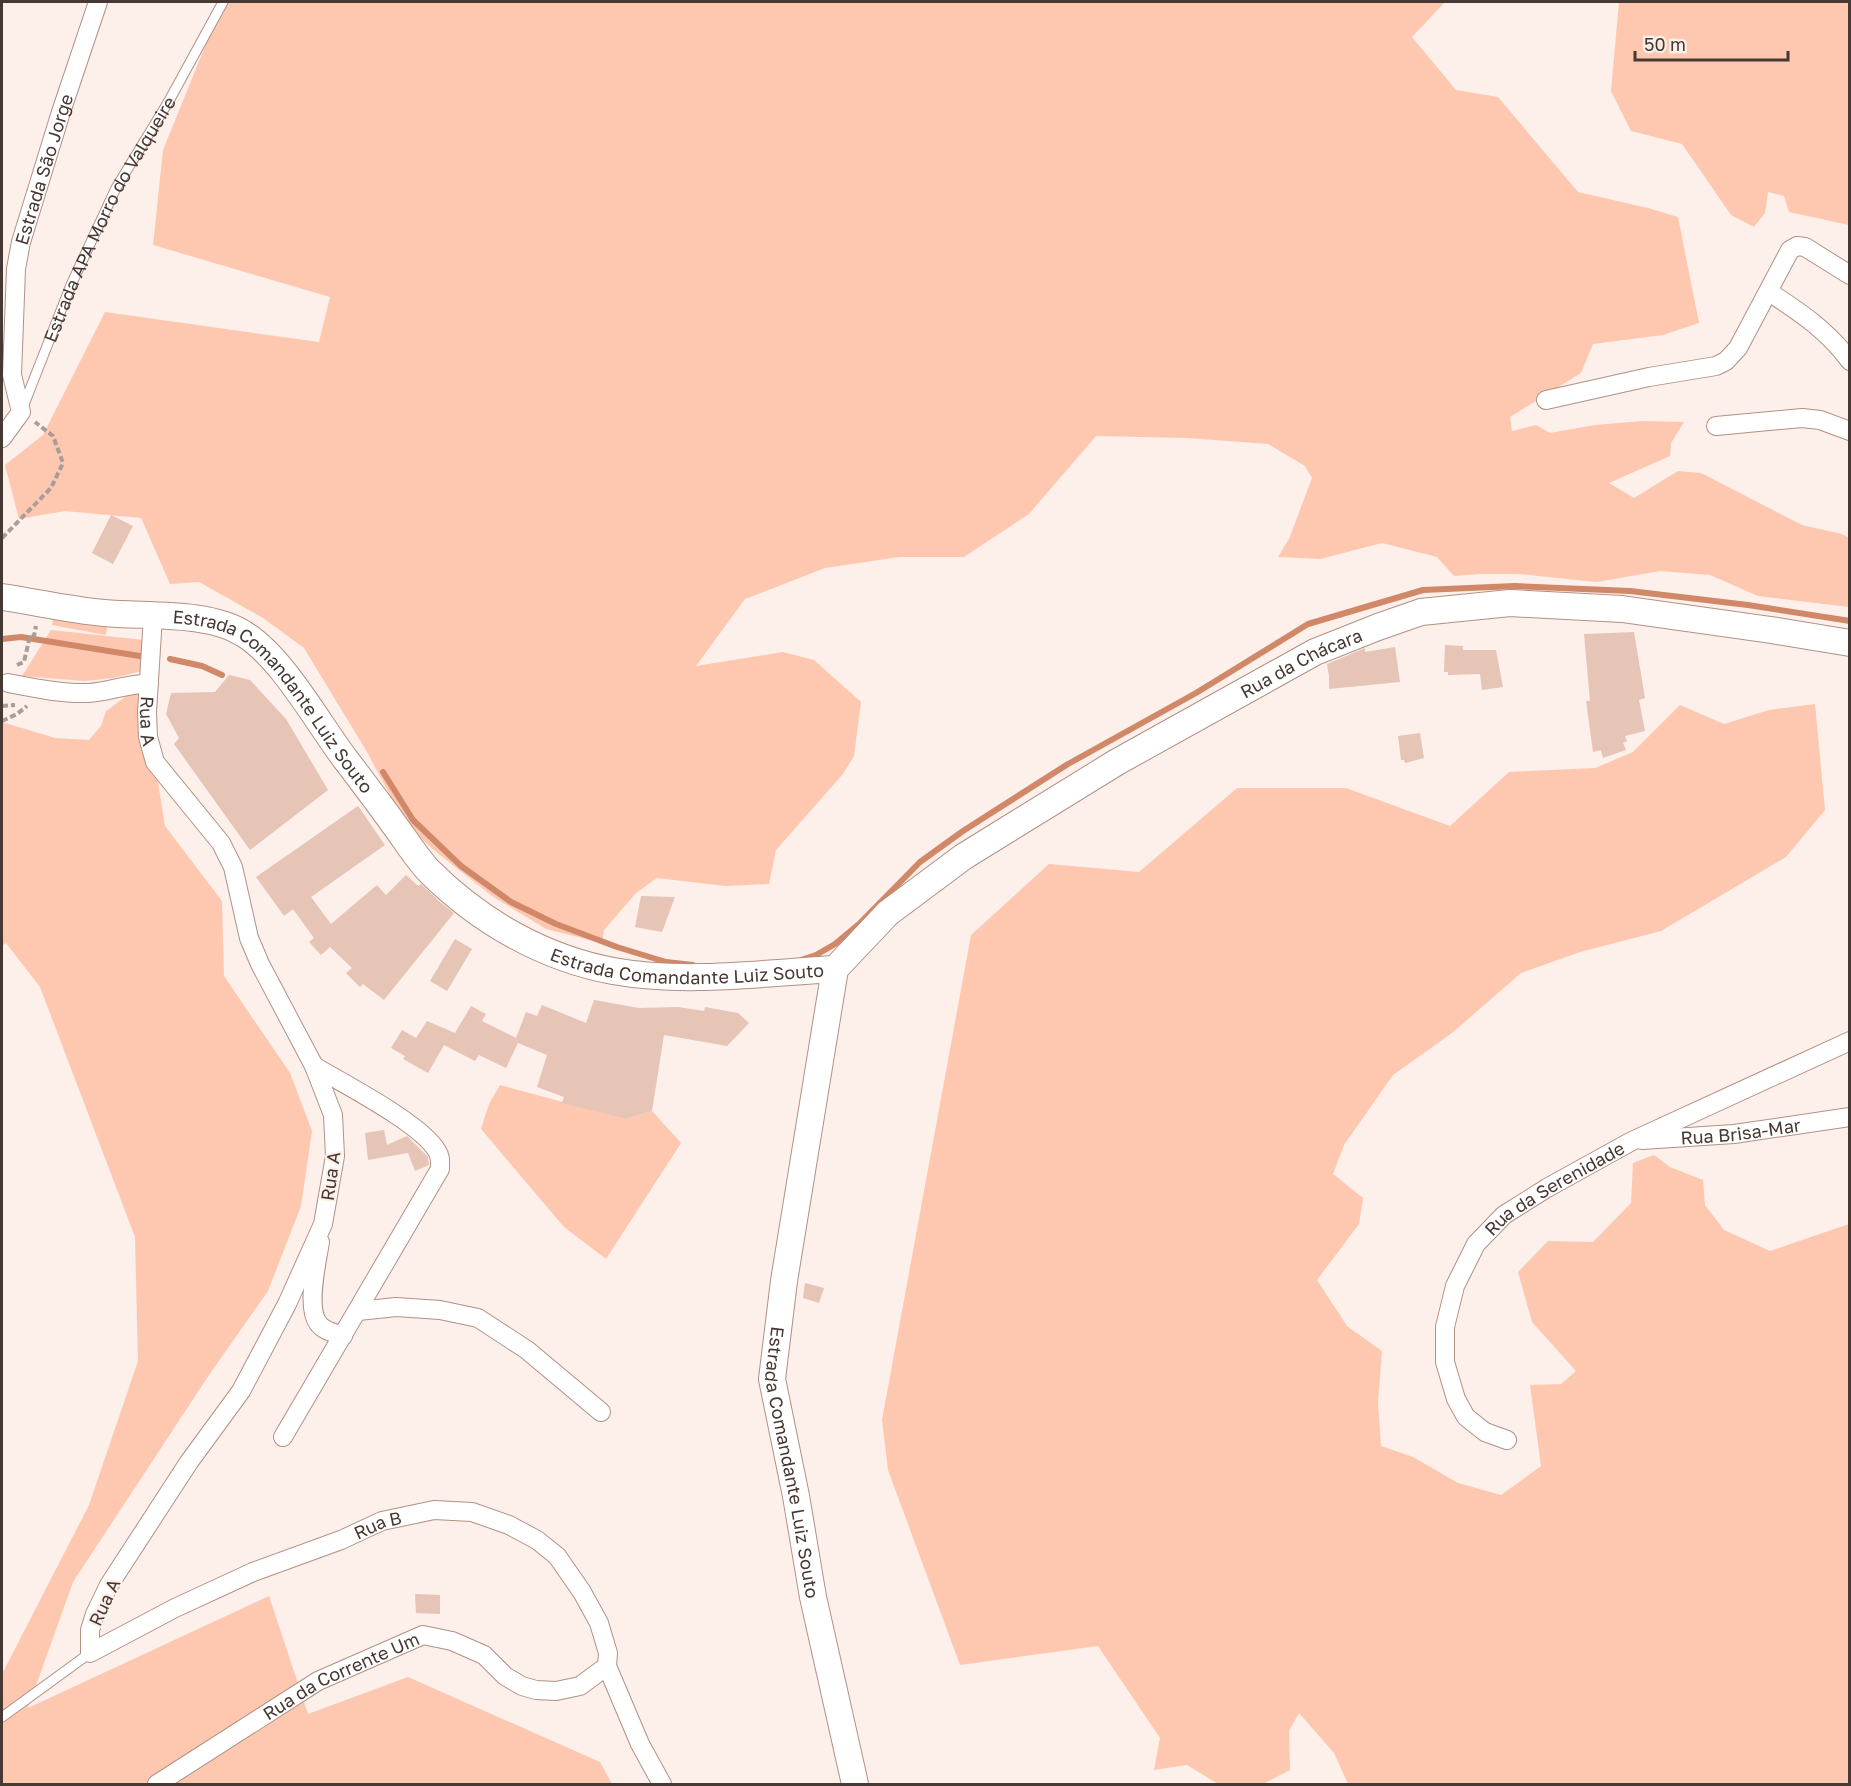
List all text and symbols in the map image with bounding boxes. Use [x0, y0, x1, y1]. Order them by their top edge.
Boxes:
scale bar [1635, 24, 1788, 62]
text: 50 m [1644, 33, 1686, 55]
street label: Estrada São Jorge [10, 91, 77, 247]
street label: Estrada APA Morro do Valqueire [39, 92, 180, 345]
street label: Estrada Comandante Luiz Souto [172, 605, 378, 797]
street label: Rua da Chácara [1236, 623, 1365, 702]
street label: Rua A [136, 695, 161, 748]
street label: Estrada Comandante Luiz Souto [547, 943, 825, 988]
street label: Rua Brisa-Mar [1680, 1113, 1802, 1148]
street label: Rua da Serenidade [1480, 1137, 1628, 1240]
street label: Rua A [316, 1150, 344, 1202]
street label: Estrada Comandante Luiz Souto [761, 1325, 824, 1600]
street label: Rua B [350, 1506, 403, 1544]
street label: Rua A [84, 1575, 124, 1629]
street label: Rua da Corrente Um [259, 1627, 422, 1724]

